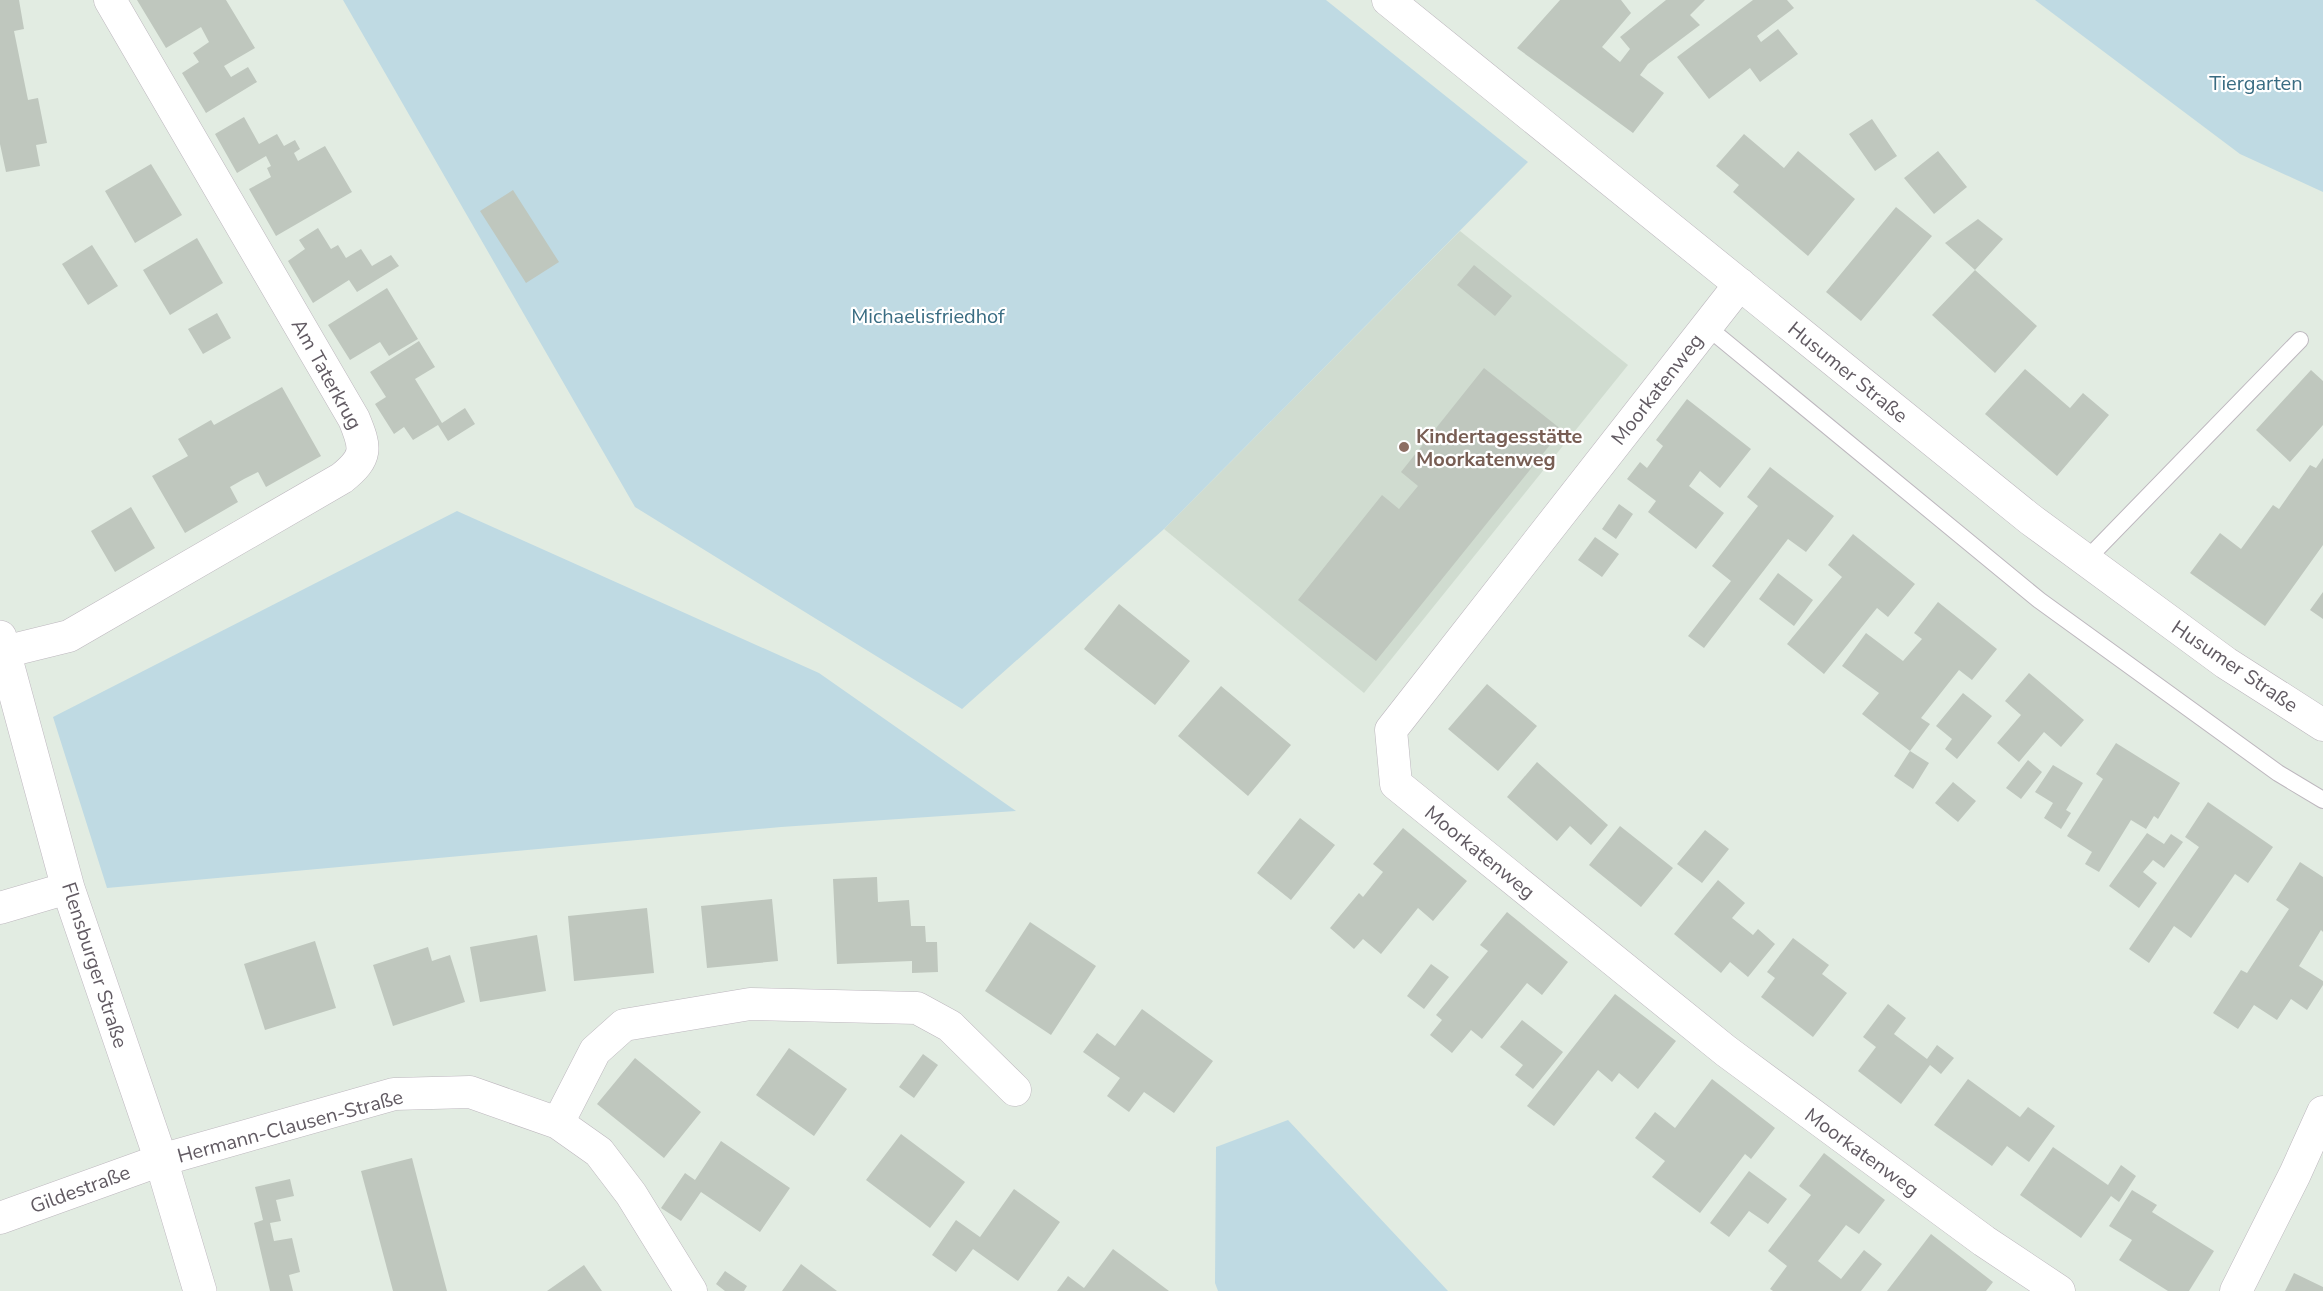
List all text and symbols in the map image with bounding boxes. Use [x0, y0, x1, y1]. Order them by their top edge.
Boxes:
park label: Tiergarten [2209, 70, 2303, 97]
park label: Michaelisfriedhof [851, 303, 1005, 330]
street label: Am Taterkrug [285, 314, 368, 434]
street label: Husumer Straße [1782, 316, 1913, 429]
street label: Moorkatenweg [1605, 328, 1710, 451]
place label: Kindertagesstätte Moorkatenweg [1416, 423, 1583, 473]
marker: Kindertagesstätte Moorkatenweg [1397, 440, 1411, 454]
street label: Husumer Straße [2166, 614, 2303, 719]
street label: Moorkatenweg [1419, 799, 1541, 905]
street label: Flensburger Straße [55, 879, 134, 1052]
street label: Hermann-Clausen-Straße [174, 1083, 406, 1170]
street label: Moorkatenweg [1799, 1102, 1924, 1203]
street label: Gildestraße [26, 1159, 134, 1220]

